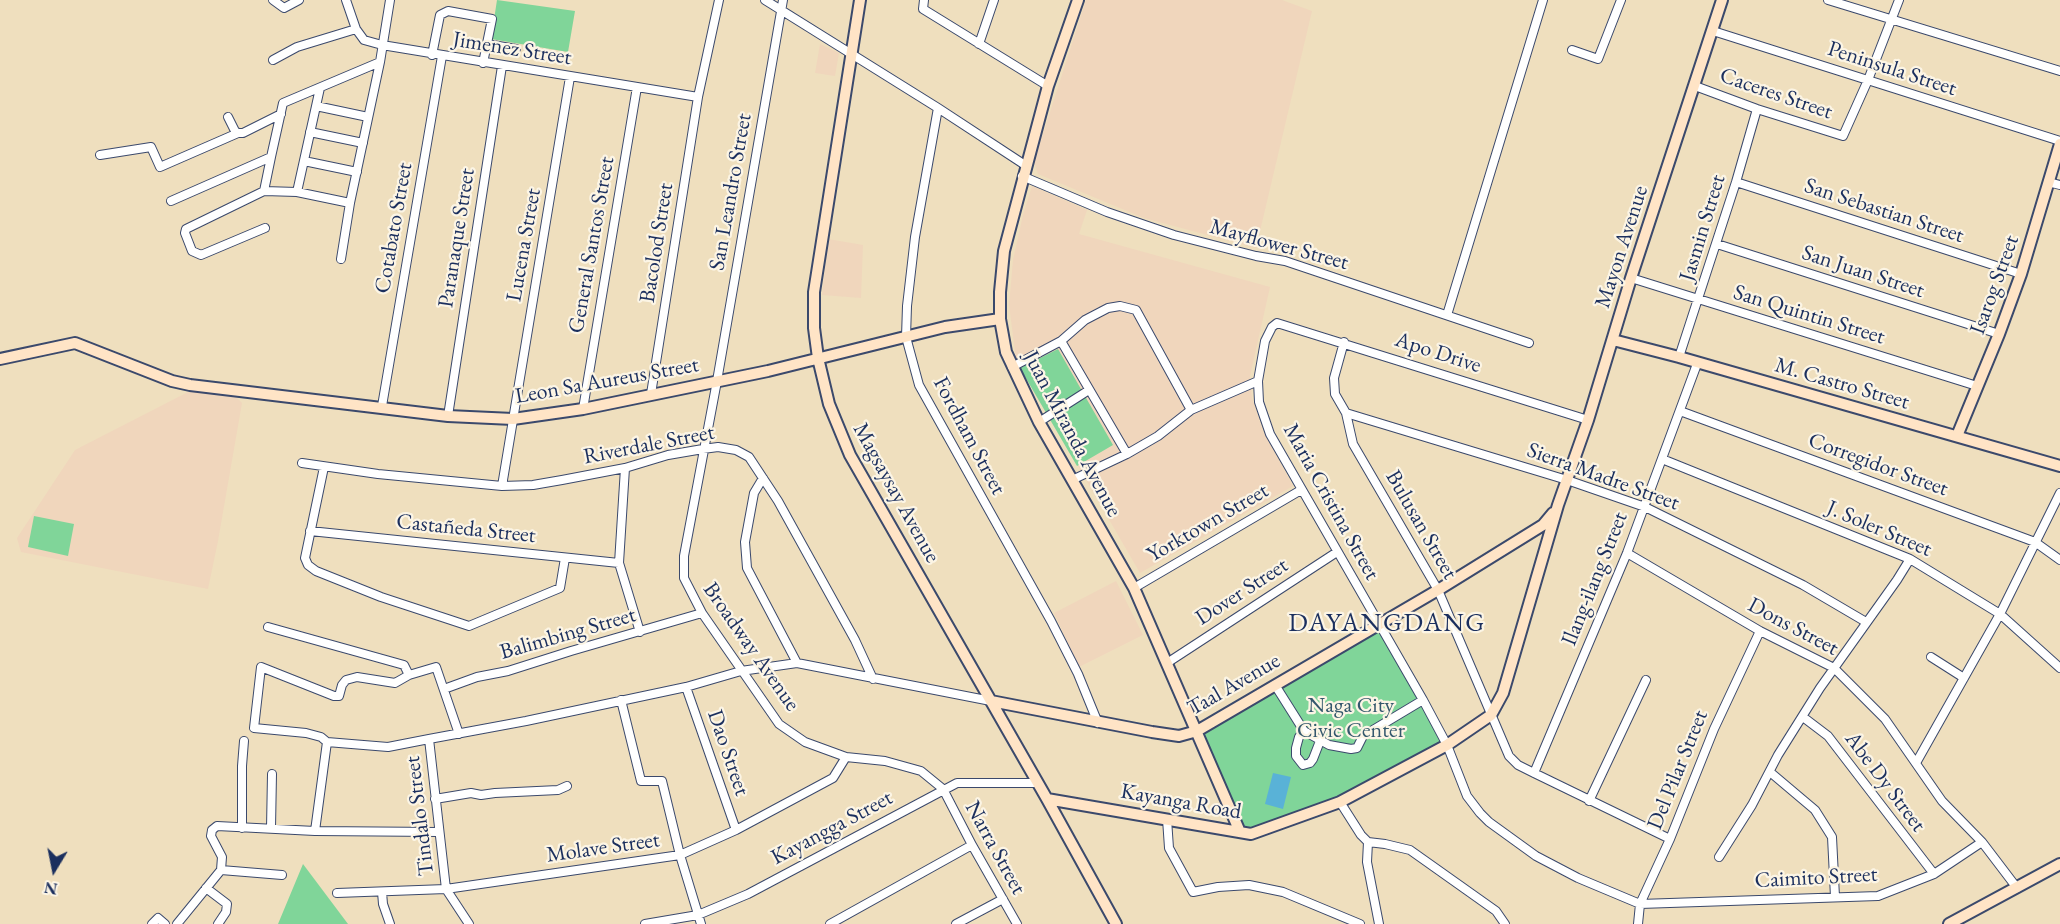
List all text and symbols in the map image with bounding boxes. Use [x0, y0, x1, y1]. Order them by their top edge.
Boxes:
street label: Jimenez Street [451, 27, 573, 71]
street label: Peninsula Street [1824, 36, 1960, 102]
street label: Caceres Street [1716, 62, 1836, 126]
street label: San Leandro Street [704, 111, 758, 273]
street label: General Santos Street [563, 155, 621, 335]
street label: Cotabato Street [370, 161, 418, 295]
street label: Paranaque Street [433, 166, 481, 310]
street label: Jasmin Street [1674, 171, 1732, 285]
street label: San Sebastian Street [1801, 173, 1967, 249]
street label: Bacolod Street [635, 181, 679, 305]
street label: Mayon Avenue [1590, 182, 1654, 312]
street label: Lucena Street [501, 186, 547, 304]
street label: Mayflower Street [1207, 214, 1351, 276]
street label: Isarog Street [1965, 232, 2025, 338]
street label: San Juan Street [1798, 240, 1928, 304]
street label: San Quintin Street [1730, 279, 1888, 351]
street label: Apo Drive [1392, 327, 1484, 379]
street label: Juan Miranda Avenue [1017, 346, 1127, 522]
street label: Leon Sa Aureus Street [513, 352, 701, 410]
street label: M. Castro Street [1772, 352, 1912, 416]
street label: Fordham Street [927, 372, 1011, 500]
street label: Magsaysay Avenue [847, 418, 945, 568]
street label: Riverdale Street [581, 419, 717, 471]
street label: Maria Cristina Street [1277, 419, 1385, 585]
street label: Corregidor Street [1804, 427, 1952, 503]
street label: Sierra Madre Street [1523, 437, 1683, 517]
street label: Bulusan Street [1379, 466, 1463, 584]
street label: Yorktown Street [1143, 478, 1273, 568]
street label: J. Soler Street [1822, 495, 1936, 563]
street label: Ilang-ilang Street [1556, 508, 1634, 650]
street label: Castañeda Street [395, 509, 537, 549]
street label: Dover Street [1191, 552, 1293, 632]
street label: Broadway Avenue [697, 578, 805, 716]
street label: Dons Street [1743, 592, 1843, 662]
street label: Balimbing Street [497, 602, 639, 666]
district label: DAYANGDANG [1288, 608, 1486, 640]
street label: Taal Avenue [1183, 648, 1285, 722]
park label: Naga City Civic Center [1297, 693, 1405, 744]
street label: Del Pilar Street [1642, 706, 1714, 834]
street label: Dao Street [701, 707, 755, 799]
street label: Abe Dy Street [1839, 727, 1931, 837]
street label: Tindalo Street [400, 755, 440, 877]
street label: Kayanga Road [1119, 778, 1243, 826]
street label: Kayangga Street [767, 785, 897, 871]
street label: Narra Street [959, 797, 1031, 899]
street label: Molave Street [545, 827, 661, 869]
north arrow [24, 840, 84, 900]
street label: Caimito Street [1754, 862, 1878, 894]
text: N [43, 877, 59, 900]

